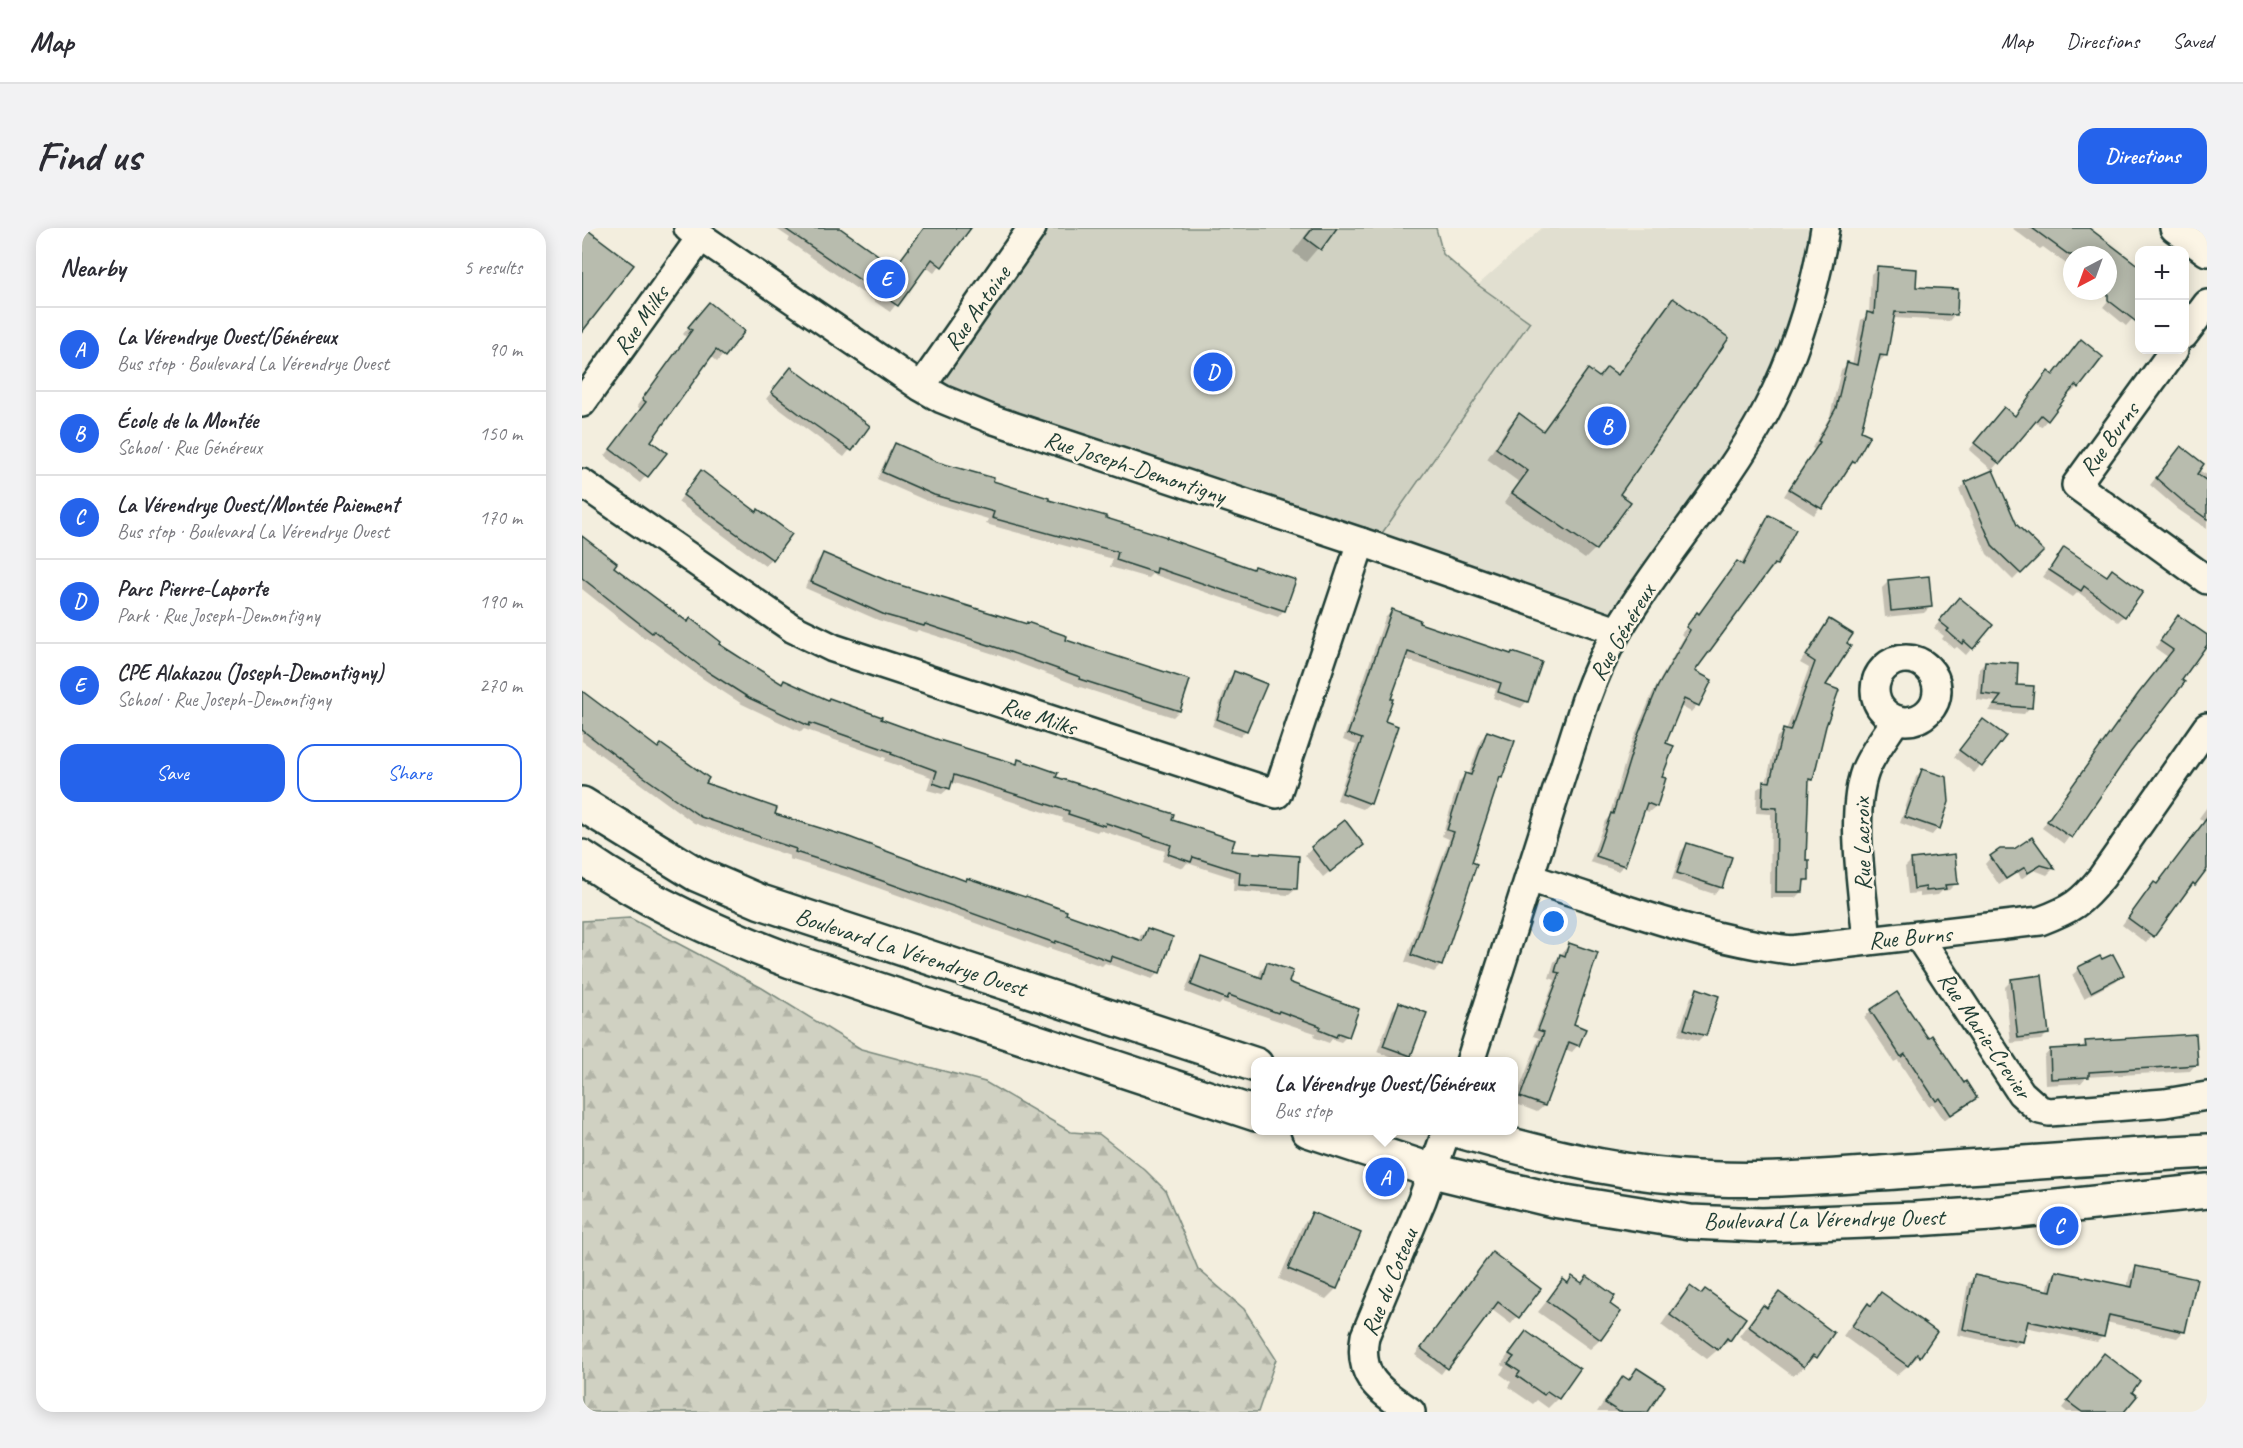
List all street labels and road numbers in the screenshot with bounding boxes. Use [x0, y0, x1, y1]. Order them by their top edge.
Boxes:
street label: Rue Antoine [937, 258, 1018, 356]
street label: Rue Milks [607, 278, 677, 360]
street label: Rue Burns [2072, 395, 2147, 482]
street label: Rue Joseph-Demontigny [1041, 424, 1231, 511]
street label: Rue Généreux [1582, 577, 1663, 686]
street label: Rue Milks [998, 690, 1082, 743]
street label: Rue Lacroix [1846, 795, 1878, 891]
street label: Boulevard La Vérendrye Ouest [792, 900, 1032, 1004]
street label: Rue Burns [1867, 918, 1955, 956]
street label: Rue Marie-Crevier [1931, 966, 2040, 1106]
street label: Boulevard La Vérendrye Ouest [1703, 1202, 1947, 1236]
street label: Rue du Coteau [1354, 1222, 1425, 1340]

